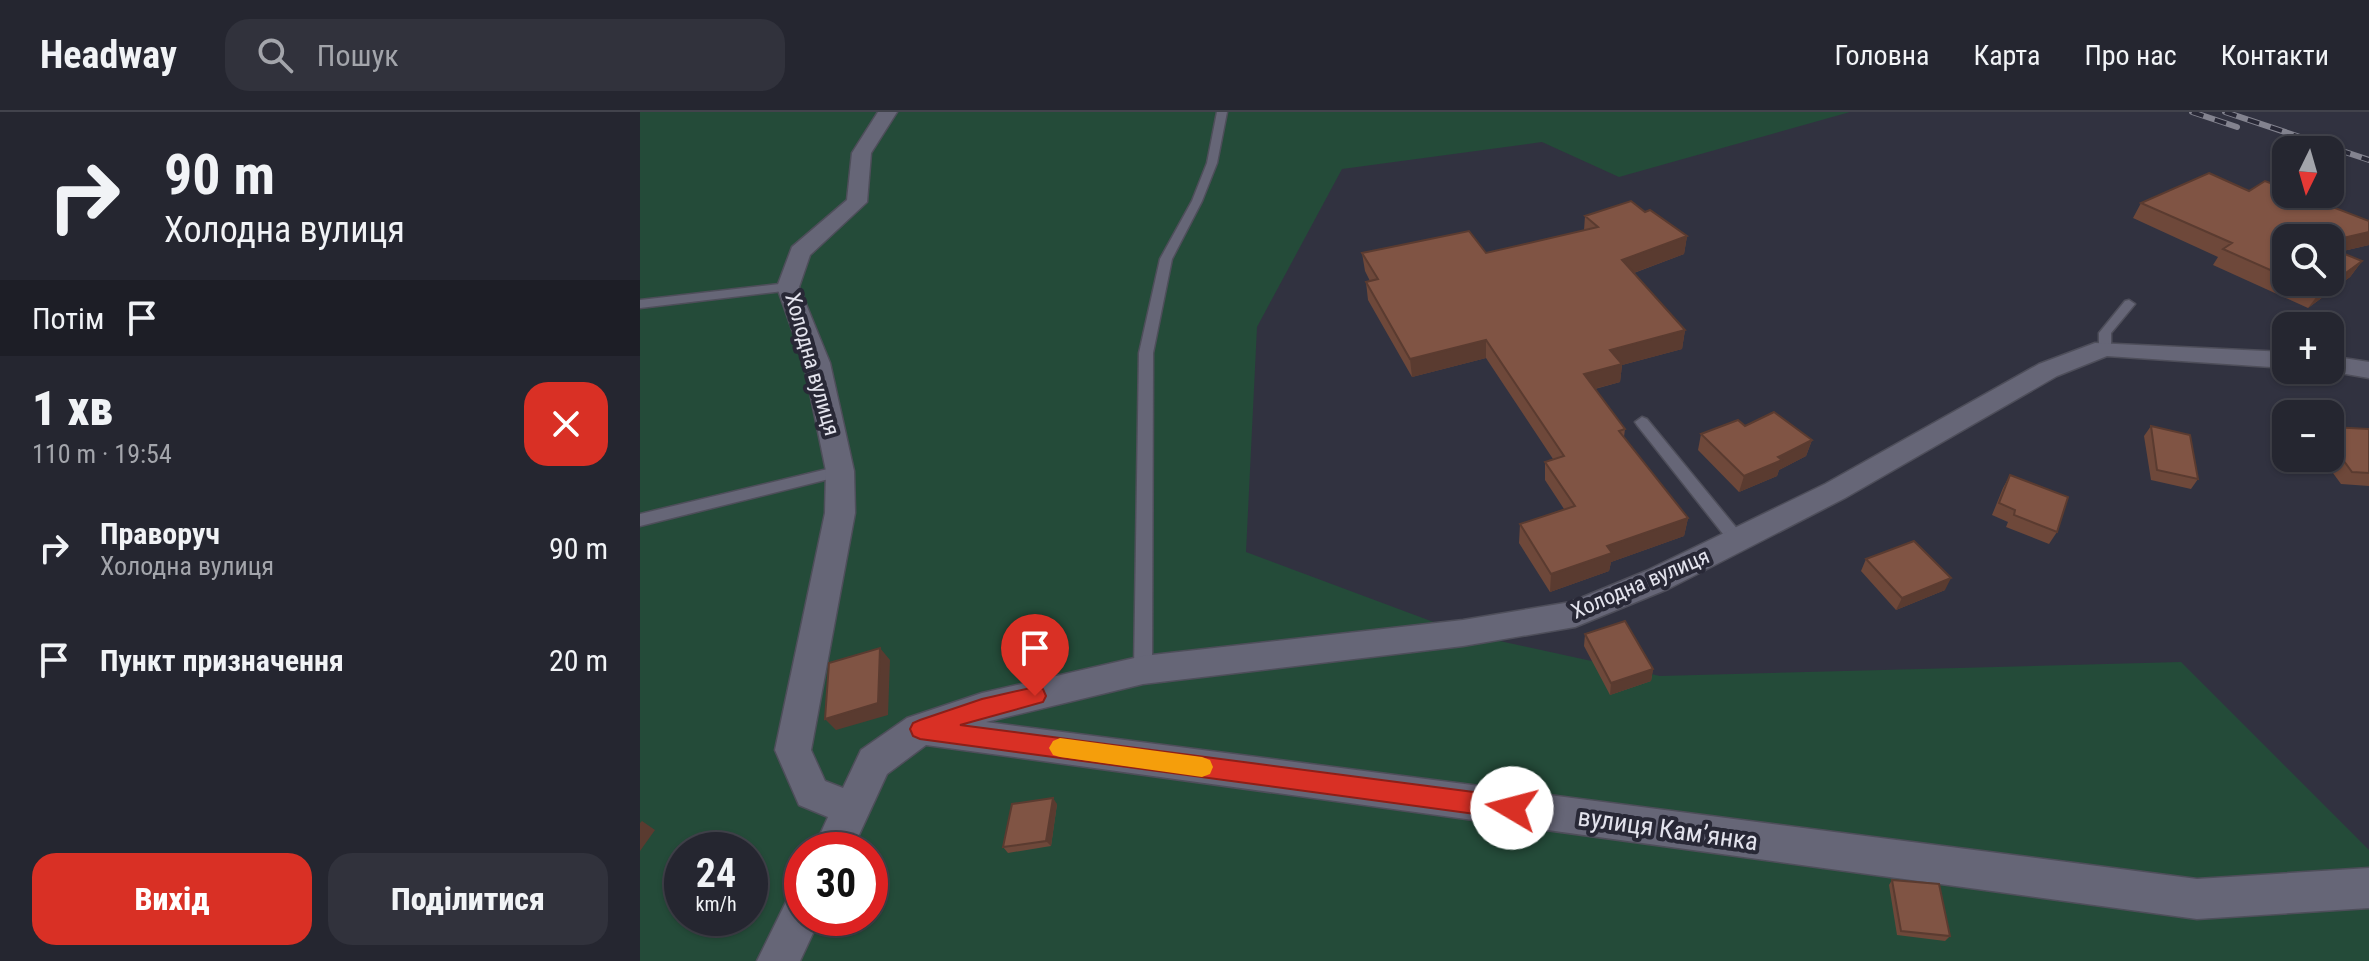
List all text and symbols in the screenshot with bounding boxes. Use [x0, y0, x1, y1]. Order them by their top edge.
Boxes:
search box [225, 19, 785, 91]
text: Headway [40, 33, 177, 77]
icon: search [253, 33, 297, 77]
text: Пошук [317, 38, 399, 73]
text: Головна [1834, 39, 1929, 72]
text: Карта [1973, 39, 2040, 72]
text: Про нас [2084, 39, 2177, 72]
text: Контакти [2221, 39, 2329, 72]
north arrow [2272, 136, 2344, 208]
map controls [2272, 136, 2344, 472]
text: 90 m [164, 142, 275, 208]
icon: right [32, 144, 136, 248]
text: Холодна вулиця [164, 209, 405, 251]
button: search [2272, 224, 2344, 296]
street label: Холодна вулиця [780, 290, 845, 438]
icon: arrive [120, 296, 164, 340]
text: Потім [32, 301, 104, 336]
button: + [2272, 312, 2344, 384]
text: 1 хв [32, 380, 113, 437]
button: close [524, 382, 608, 466]
button: − [2272, 400, 2344, 472]
text: 110 m · 19:54 [32, 439, 172, 469]
text: Праворуч [100, 516, 220, 551]
icon: right [32, 526, 76, 570]
text: 90 m [549, 531, 608, 566]
street label: Холодна вулиця [1568, 543, 1713, 624]
text: Холодна вулиця [100, 551, 274, 581]
pin [1001, 614, 1069, 696]
icon: arrive [1013, 626, 1057, 670]
icon: arrive [32, 638, 76, 682]
text: Пункт призначення [100, 643, 344, 678]
text: 20 m [549, 643, 608, 678]
position arrow [1470, 766, 1554, 850]
street label: вулиця Камʼянка [1576, 802, 1760, 856]
speed limit sign: 30 [784, 832, 888, 936]
text: 24 [696, 850, 736, 897]
button: Вихід [32, 853, 312, 945]
button: Поділитися [328, 853, 608, 945]
text: km/h [695, 892, 737, 916]

